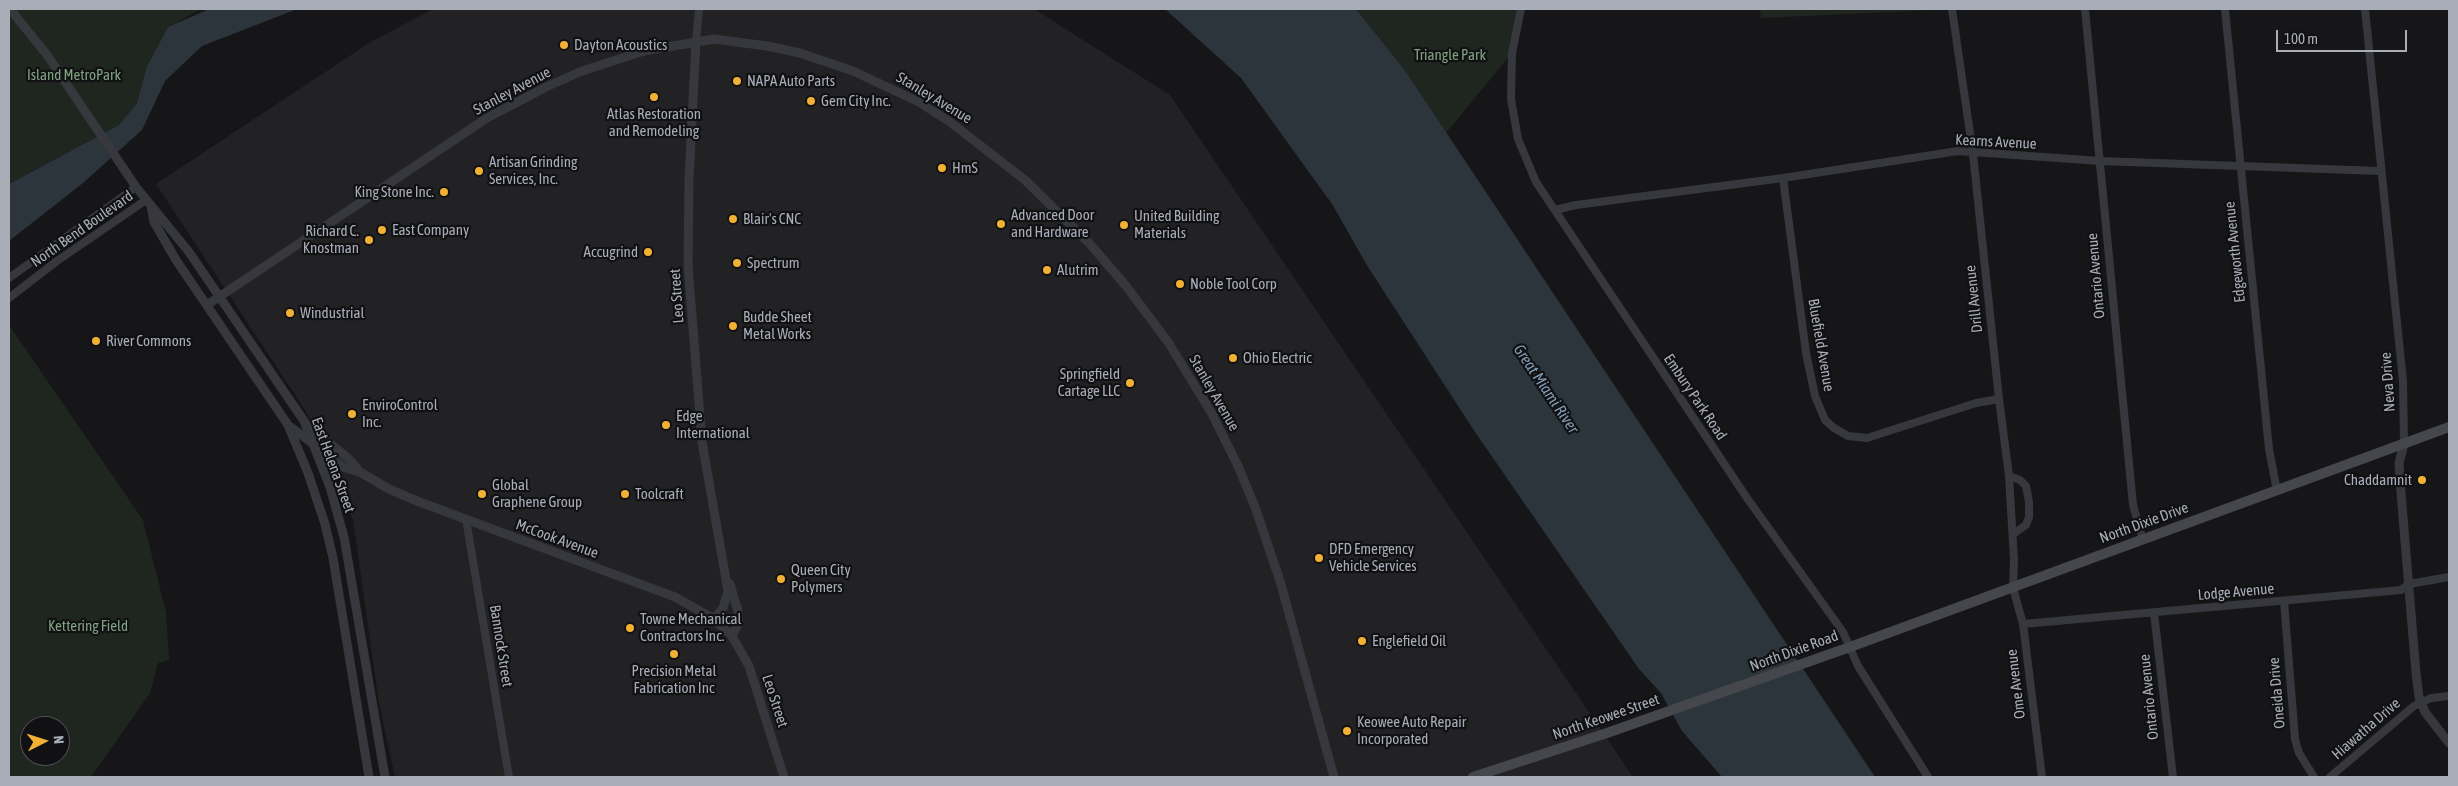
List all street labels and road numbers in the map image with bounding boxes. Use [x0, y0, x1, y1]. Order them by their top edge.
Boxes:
street label: Stanley Avenue [470, 63, 554, 119]
street label: Stanley Avenue [893, 68, 975, 128]
street label: Kearns Avenue [1955, 131, 2037, 153]
street label: North Bend Boulevard [27, 187, 137, 271]
street label: Edgeworth Avenue [2221, 201, 2249, 303]
street label: Ontario Avenue [2083, 232, 2109, 320]
street label: Drill Avenue [1962, 264, 1986, 334]
street label: Leo Street [666, 268, 688, 324]
street label: Bluefield Avenue [1804, 297, 1838, 393]
street label: Embury Park Road [1660, 351, 1730, 443]
street label: Stanley Avenue [1185, 352, 1243, 434]
street label: Neva Drive [2377, 352, 2399, 412]
street label: East Helena Street [307, 415, 359, 515]
street label: North Dixie Drive [2097, 499, 2191, 547]
street label: McCook Avenue [513, 516, 601, 562]
street label: Lodge Avenue [2197, 580, 2275, 604]
street label: Bannock Street [486, 604, 516, 688]
street label: North Dixie Road [1747, 627, 1841, 675]
street label: Ome Avenue [2003, 648, 2029, 720]
street label: Ontario Avenue [2136, 653, 2162, 741]
street label: Oneida Drive [2265, 657, 2289, 729]
street label: Leo Street [758, 672, 792, 730]
street label: North Keowee Street [1550, 690, 1662, 744]
street label: Hiawatha Drive [2328, 694, 2404, 764]

